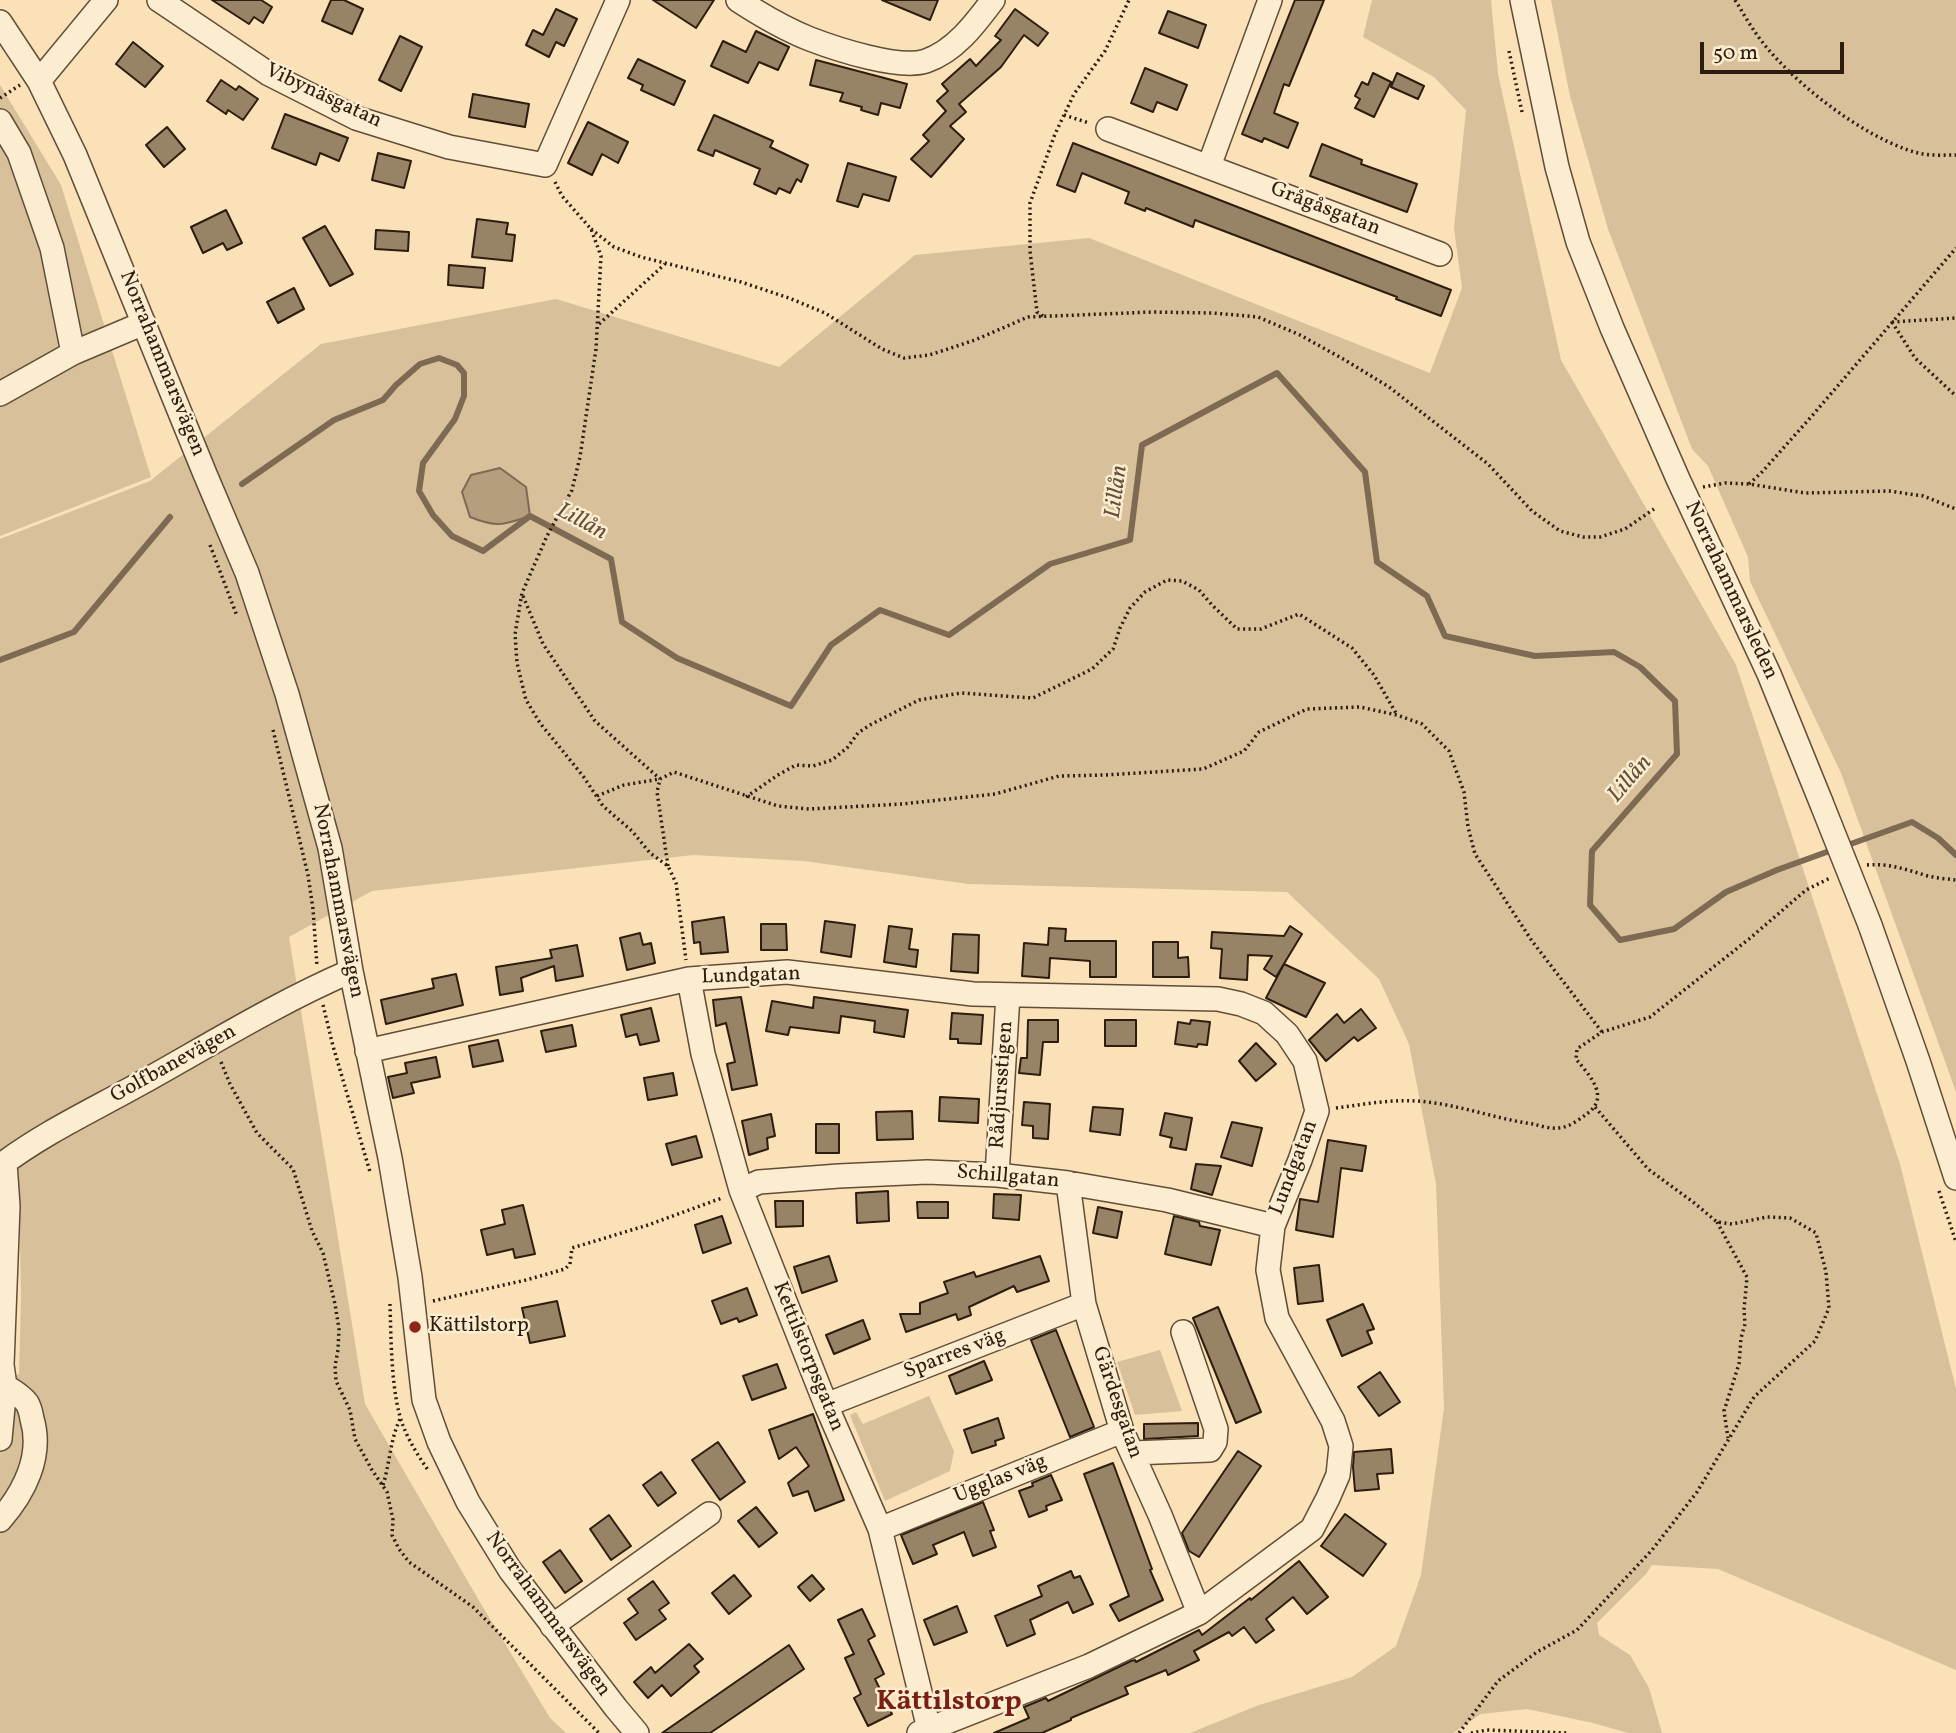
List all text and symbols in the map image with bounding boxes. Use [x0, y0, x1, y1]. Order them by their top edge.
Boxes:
scale bar [1704, 28, 1848, 72]
text: 50 m [1713, 39, 1758, 68]
street label: Vibynäsgatan [261, 59, 385, 135]
street label: Grågåsgatan [1266, 177, 1384, 243]
street label: Norrahammarsvägen [112, 268, 210, 460]
water label: Lillån [1101, 464, 1135, 520]
water label: Lillån [551, 498, 611, 548]
street label: Norrahammarsleden [1678, 498, 1782, 684]
water label: Lillån [1603, 751, 1659, 809]
street label: Norrahammarsvägen [306, 802, 368, 1000]
street label: Lundgatan [701, 963, 801, 991]
street label: Golfbanevägen [107, 1020, 241, 1110]
street label: Rådjursstigen [986, 1020, 1020, 1150]
street label: Lundgatan [1265, 1117, 1325, 1219]
street label: Schillgatan [956, 1161, 1060, 1195]
street label: Kettilstorpsgatan [766, 1279, 848, 1435]
place label: Kättilstorp [429, 1314, 529, 1340]
marker: Kättilstorp [407, 1319, 423, 1335]
street label: Sparres väg [900, 1324, 1010, 1386]
street label: Gärdesgatan [1085, 1344, 1147, 1462]
street label: Ugglas väg [951, 1450, 1051, 1510]
street label: Norrahammarsvägen [479, 1528, 615, 1702]
district label: Kättilstorp [876, 1687, 1022, 1721]

